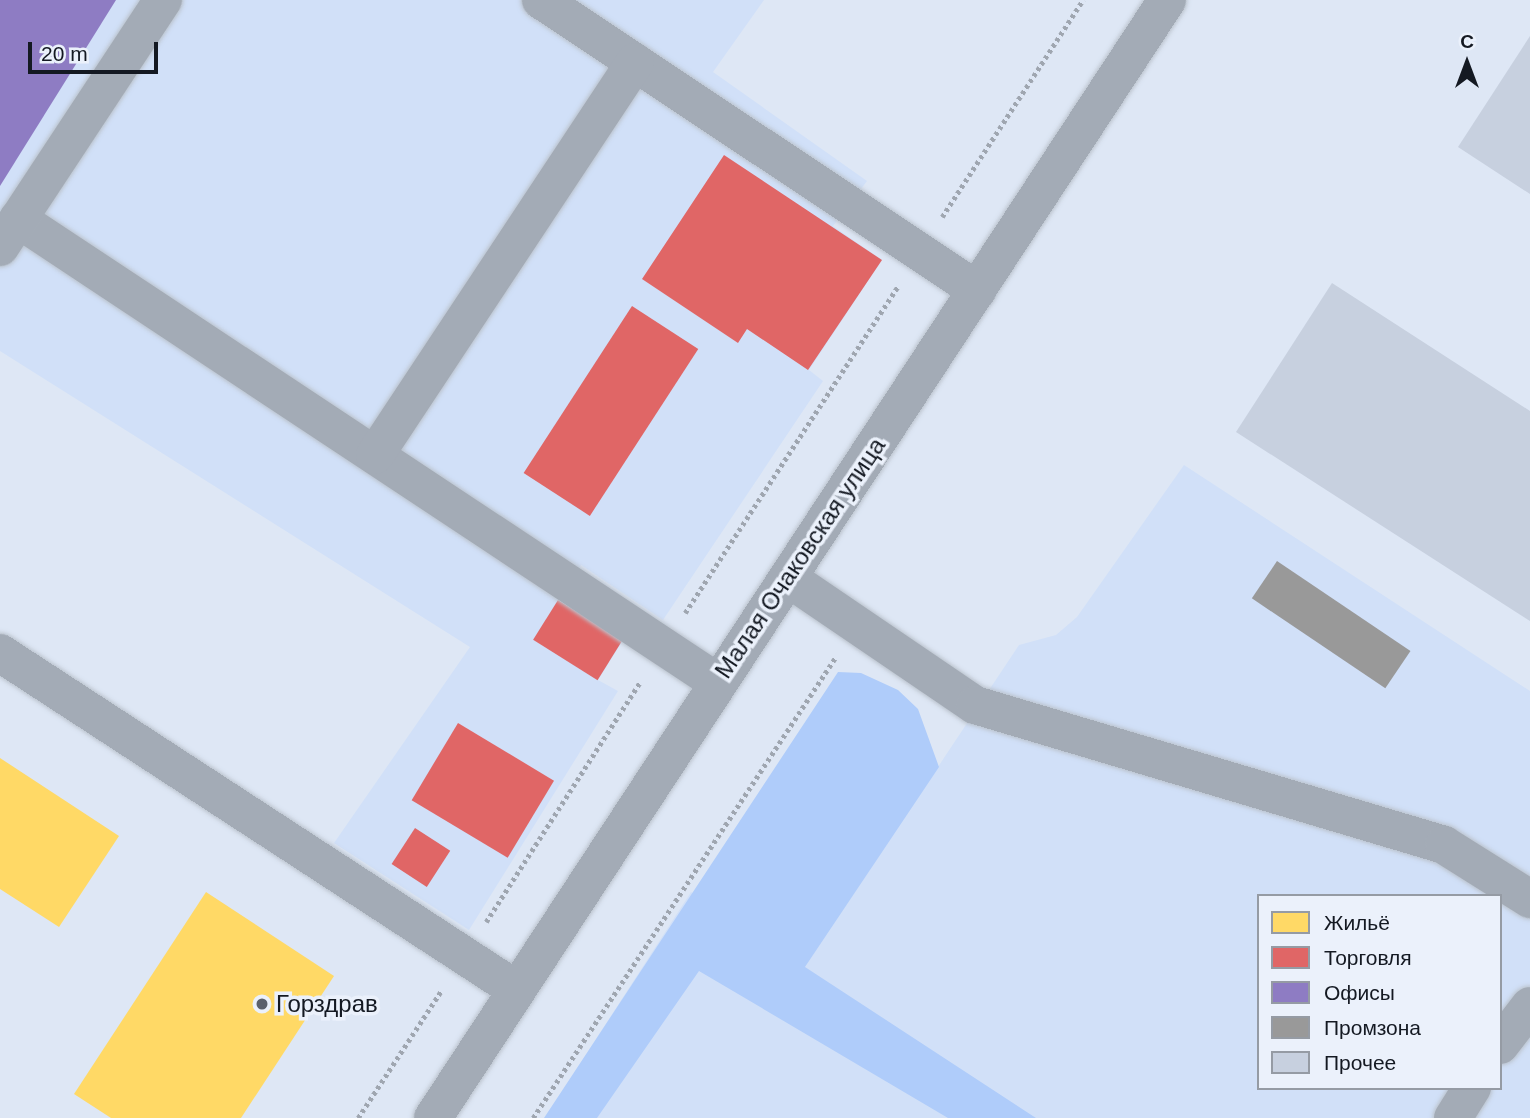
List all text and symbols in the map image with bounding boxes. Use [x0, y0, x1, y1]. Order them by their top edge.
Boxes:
scale bar [32, 28, 161, 72]
north arrow [1432, 28, 1502, 98]
text: С [1460, 31, 1474, 52]
text: 20 m [41, 42, 88, 65]
street label: Малая Очаковская улица [709, 432, 891, 684]
legend [1257, 894, 1502, 1090]
text: Жильё [1324, 911, 1390, 934]
text: Торговля [1324, 946, 1412, 969]
text: Офисы [1324, 981, 1395, 1004]
place label: Горздрав [276, 990, 378, 1018]
marker: Горздрав [254, 996, 270, 1012]
text: Промзона [1324, 1016, 1421, 1039]
text: Прочее [1324, 1051, 1396, 1074]

